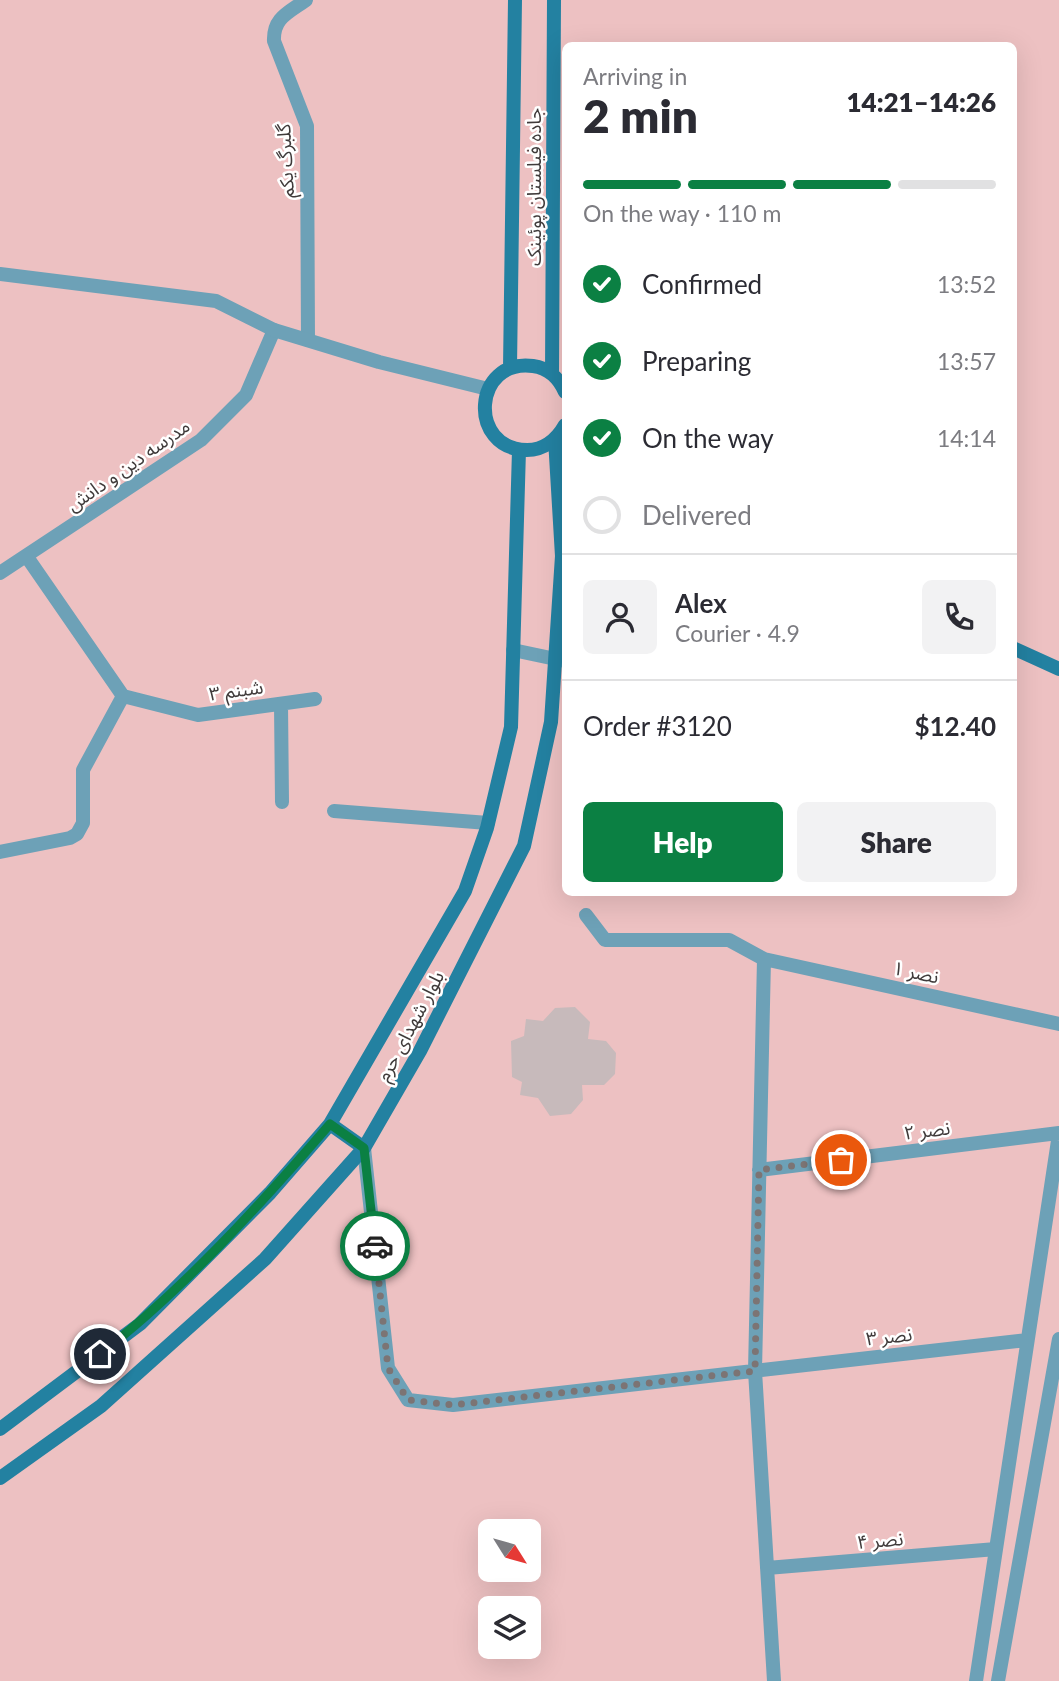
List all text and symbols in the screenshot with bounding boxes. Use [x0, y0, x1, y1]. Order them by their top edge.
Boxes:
text: Arriving in [583, 62, 687, 90]
text: 14:21–14:26 [846, 86, 996, 118]
text: 2 min [583, 88, 698, 143]
street label: جاده فیلستان پوئینک [522, 108, 547, 266]
street label: گلبرگ یکم [271, 122, 302, 199]
text: On the way · 110 m [583, 199, 782, 227]
icon: check [583, 265, 621, 303]
text: Confirmed [642, 268, 762, 300]
text: 13:52 [937, 270, 996, 298]
icon: check [583, 342, 621, 380]
text: Preparing [642, 345, 751, 377]
text: 13:57 [937, 347, 996, 375]
street label: مدرسه دین و دانش [62, 414, 194, 516]
icon: check [583, 419, 621, 457]
text: On the way [642, 422, 774, 454]
text: 14:14 [937, 424, 996, 452]
text: Delivered [642, 499, 752, 531]
button: person [583, 580, 657, 654]
button: phone [922, 580, 996, 654]
text: Alex [675, 587, 727, 619]
text: Courier · 4.9 [675, 619, 800, 647]
street label: شبنم ۳ [207, 674, 265, 709]
text: Order #3120 [583, 710, 732, 742]
text: $12.40 [914, 710, 996, 742]
button: Help [583, 802, 783, 882]
button: Share [797, 802, 996, 882]
street label: نصر ۱ [891, 955, 941, 989]
street label: بلوار شهدای حرم [371, 967, 452, 1087]
street label: نصر ۲ [903, 1115, 951, 1145]
pin [811, 1130, 871, 1190]
icon: bag [822, 1141, 860, 1179]
courier [340, 1211, 410, 1281]
icon: car [356, 1227, 394, 1265]
street label: نصر ۳ [865, 1322, 913, 1350]
pin [70, 1324, 130, 1384]
icon: home [81, 1335, 119, 1373]
north arrow [478, 1519, 541, 1582]
map controls [478, 1519, 541, 1659]
street label: نصر ۴ [856, 1526, 904, 1554]
button: layers [478, 1596, 541, 1659]

